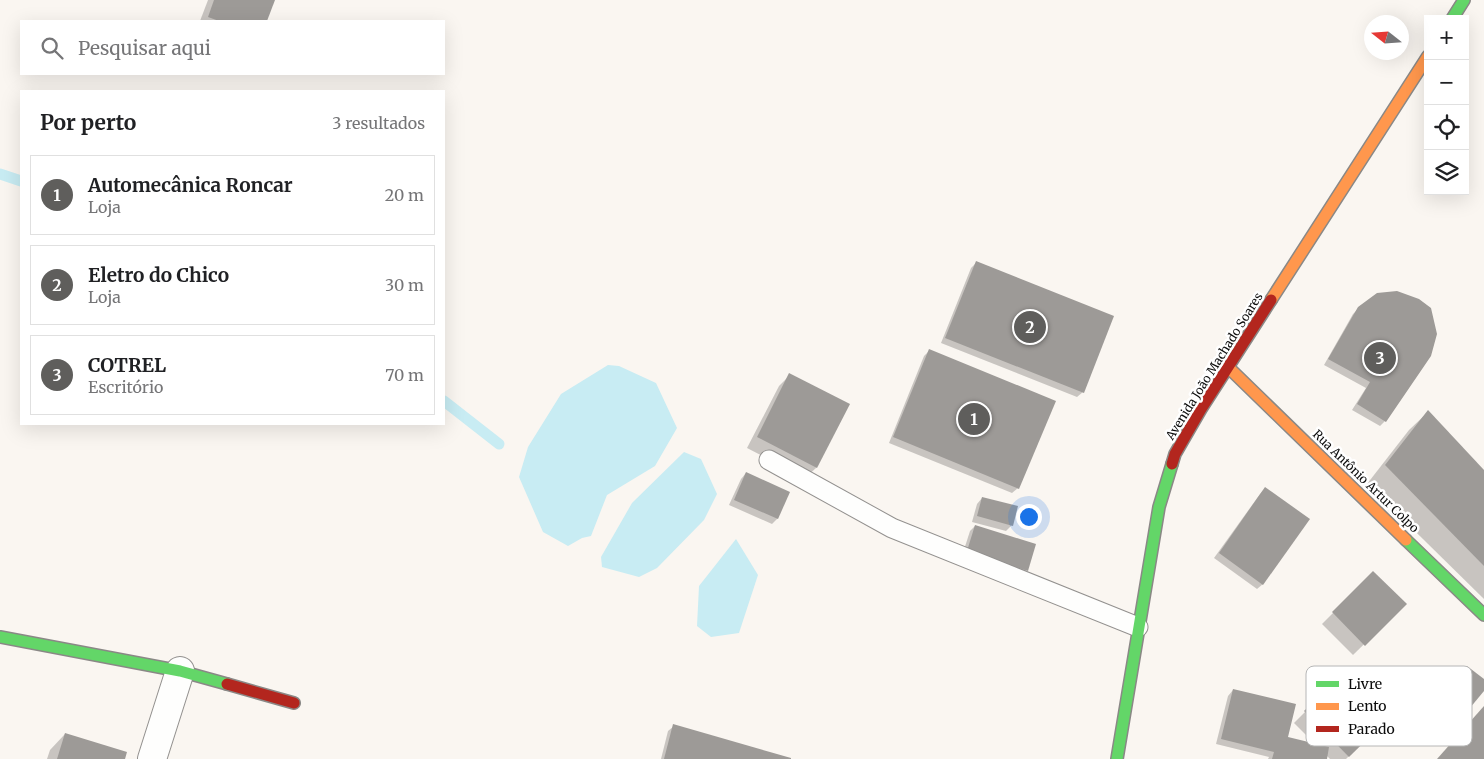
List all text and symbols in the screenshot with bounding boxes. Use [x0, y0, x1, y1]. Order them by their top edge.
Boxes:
north arrow [1364, 15, 1409, 60]
map controls [1424, 15, 1469, 195]
button: + [1424, 15, 1469, 60]
search box [20, 20, 445, 75]
icon: search [38, 34, 66, 62]
text: Pesquisar aqui [78, 36, 211, 60]
button: − [1424, 60, 1469, 105]
button: locate [1424, 105, 1469, 150]
text: Por perto [40, 109, 136, 136]
text: 3 resultados [332, 113, 425, 133]
button: layers [1424, 150, 1469, 195]
text: Automecânica Roncar [88, 173, 293, 197]
text: 1 [53, 185, 61, 205]
text: 20 m [385, 185, 424, 205]
text: Loja [88, 197, 121, 217]
text: Eletro do Chico [88, 263, 229, 287]
text: 2 [52, 275, 62, 295]
text: 30 m [385, 275, 424, 295]
text: Loja [88, 287, 121, 307]
street label: Avenida João Machado Soares [1162, 290, 1266, 443]
pin: 2 [1014, 308, 1046, 346]
pin: 3 [1364, 339, 1396, 377]
text: COTREL [88, 353, 166, 377]
text: 3 [52, 365, 62, 385]
text: 70 m [385, 365, 424, 385]
text: Escritório [88, 377, 163, 397]
pin: 1 [958, 400, 990, 438]
street label: Rua Antônio Artur Colpo [1310, 426, 1422, 536]
your location [1016, 504, 1042, 530]
legend [1306, 666, 1472, 746]
text: Livre [1348, 675, 1382, 693]
text: Lento [1348, 697, 1387, 715]
text: Parado [1348, 720, 1395, 738]

